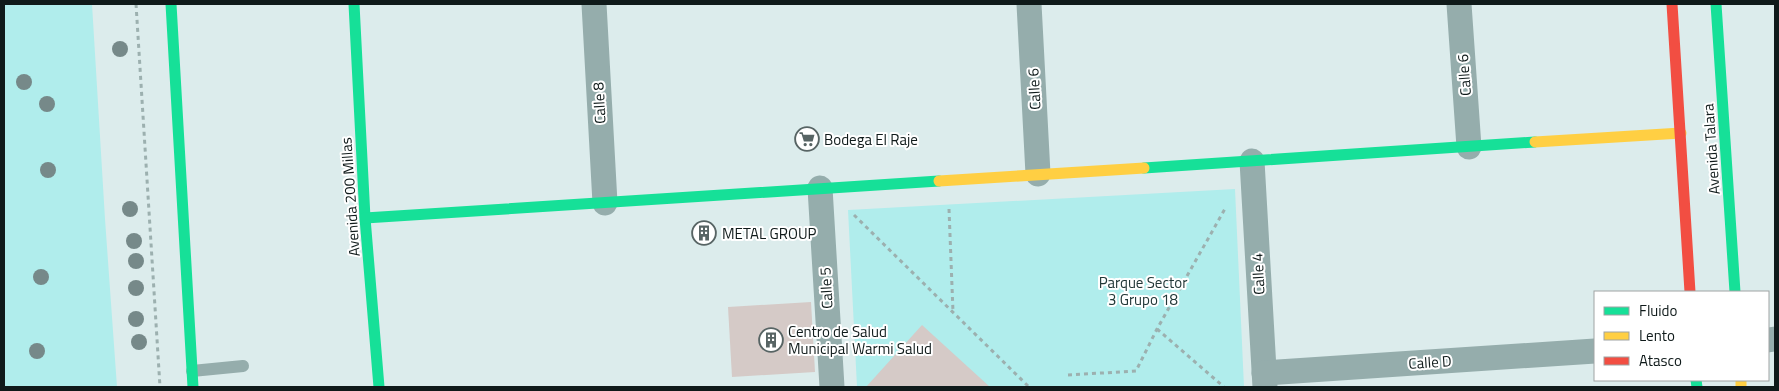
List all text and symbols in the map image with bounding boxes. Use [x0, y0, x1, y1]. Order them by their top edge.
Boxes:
street label: Calle 6 [1451, 53, 1477, 97]
street label: Calle 6 [1021, 67, 1047, 111]
street label: Calle 8 [586, 81, 612, 125]
street label: Avenida Talara [1696, 102, 1726, 195]
supermarket icon: Bodega El Raje [794, 126, 820, 152]
place label: Bodega El Raje [824, 128, 918, 151]
street label: Avenida 200 Millas [334, 137, 366, 257]
building icon: METAL GROUP [691, 220, 717, 246]
place label: METAL GROUP [722, 222, 817, 245]
street label: Calle 4 [1245, 252, 1271, 296]
street label: Calle 5 [813, 266, 839, 310]
park label: Parque Sector 3 Grupo 18 [1099, 271, 1187, 311]
legend [1594, 291, 1769, 381]
text: Fluido [1639, 299, 1678, 322]
place label: Centro de Salud Municipal Warmi Salud [788, 320, 932, 360]
text: Lento [1639, 324, 1675, 347]
building icon: Centro de Salud Municipal Warmi Salud [758, 327, 784, 353]
street label: Calle D [1408, 349, 1452, 375]
text: Atasco [1639, 349, 1682, 372]

